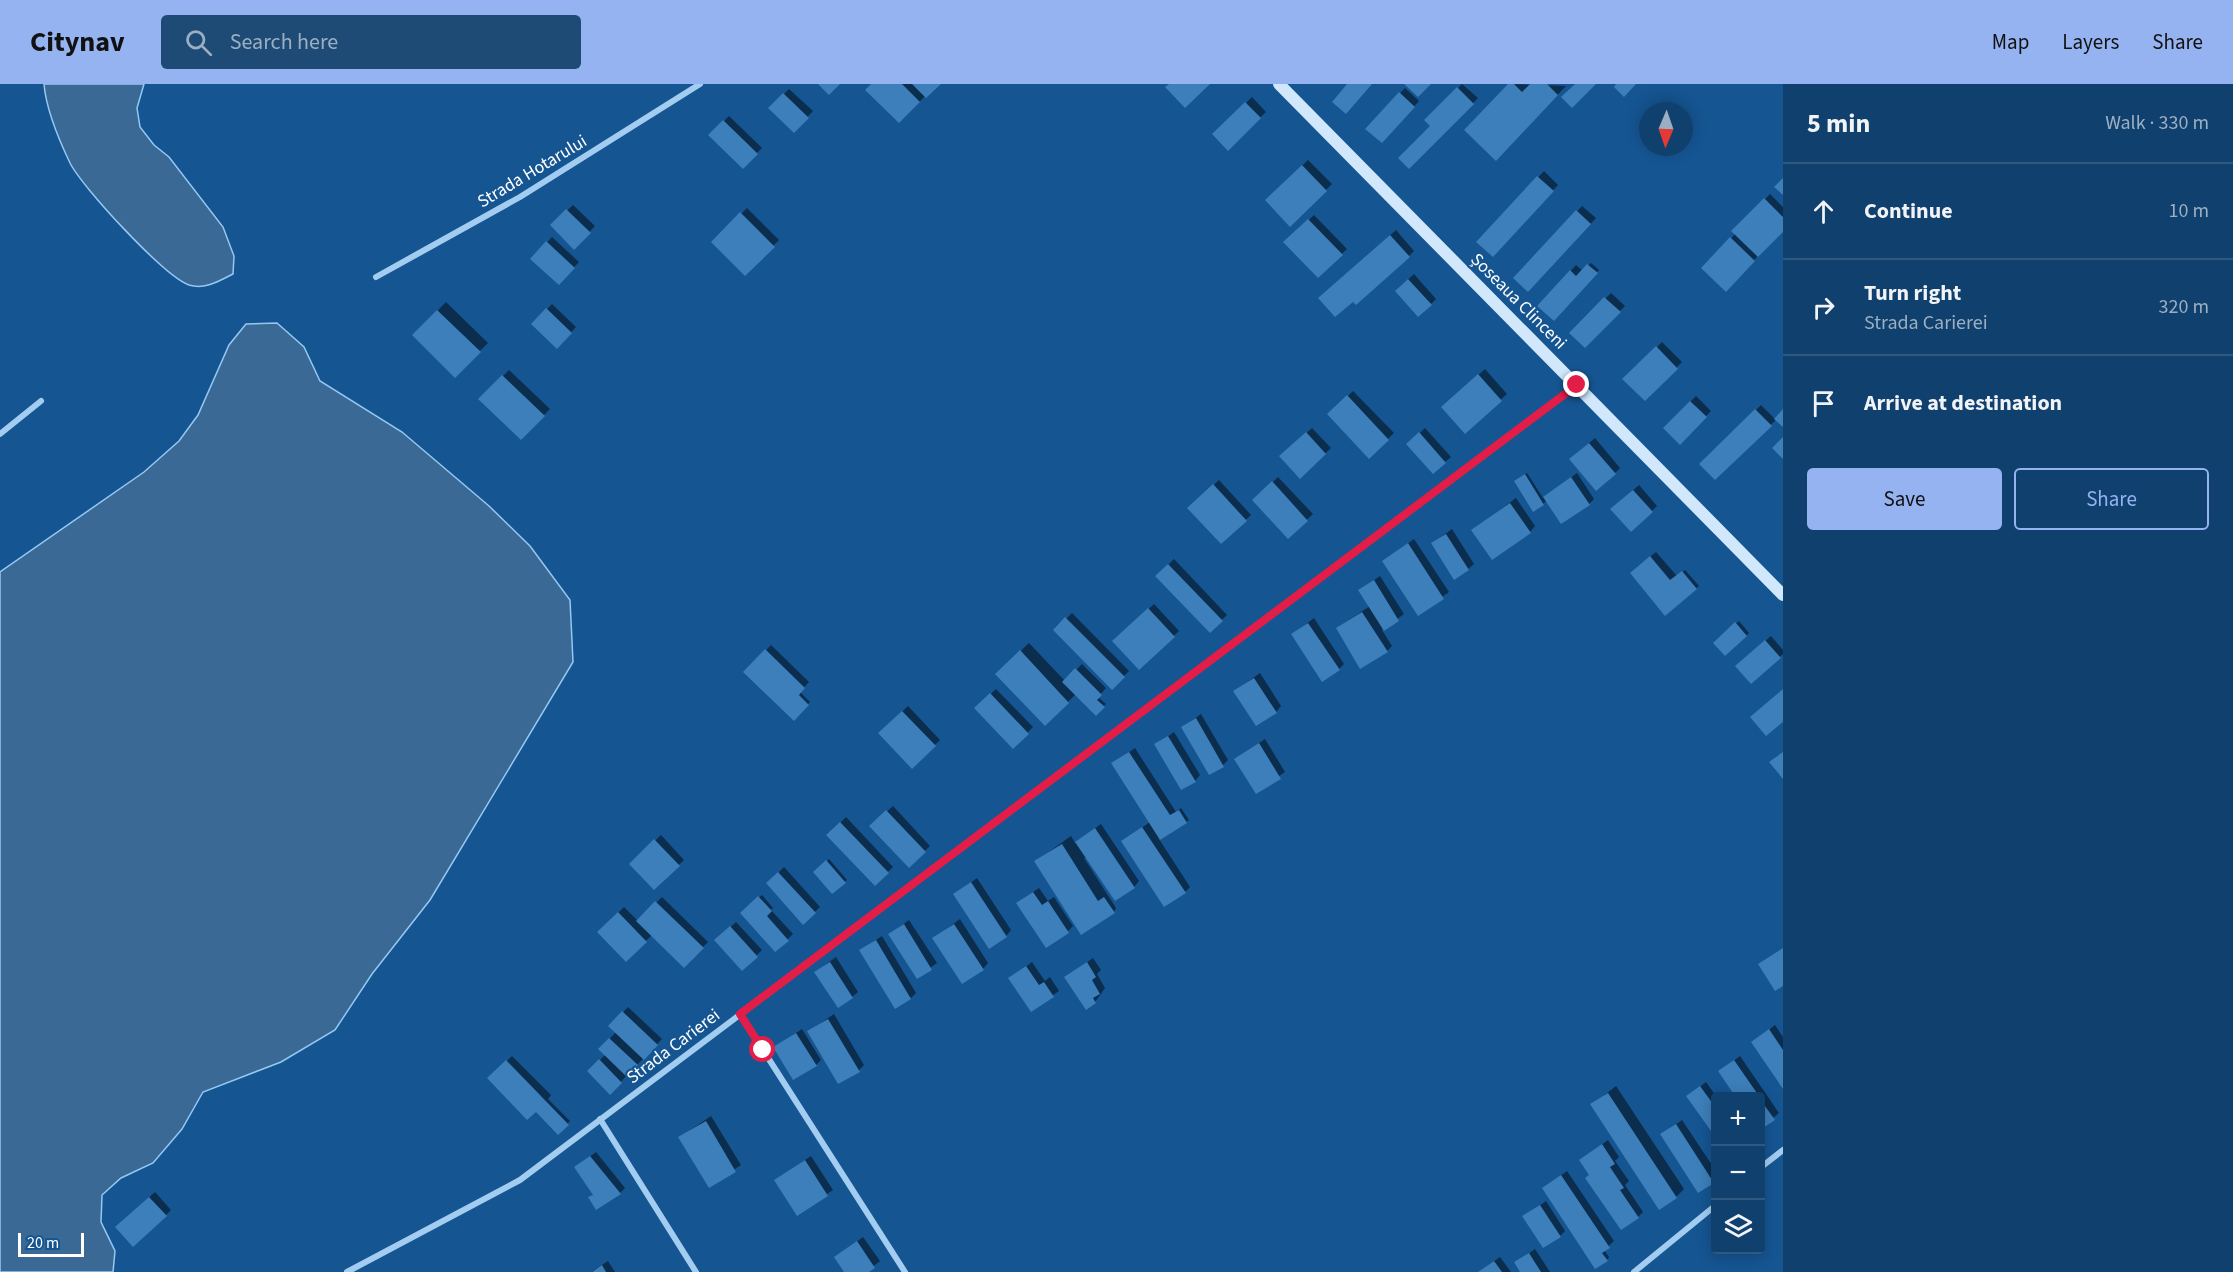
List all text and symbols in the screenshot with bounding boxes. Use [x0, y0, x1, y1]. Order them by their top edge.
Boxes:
search box [161, 15, 581, 69]
text: Citynav [30, 22, 125, 62]
icon: search [182, 26, 215, 59]
text: Search here [230, 26, 338, 58]
text: Map [1992, 27, 2029, 57]
text: Layers [2062, 27, 2119, 57]
text: Share [2152, 27, 2203, 57]
north arrow [1639, 102, 1693, 156]
text: 5 min [1807, 105, 1870, 142]
text: Walk · 330 m [2105, 109, 2209, 137]
street label: Strada Hotarului [473, 129, 592, 214]
icon: ahead [1807, 195, 1840, 228]
text: Continue [1864, 195, 1953, 227]
text: 10 m [2169, 197, 2209, 225]
street label: Șoseaua Clinceni [1465, 248, 1572, 355]
text: Turn right [1864, 277, 1961, 309]
icon: right [1807, 291, 1840, 324]
text: 320 m [2159, 293, 2209, 321]
text: Strada Carierei [1864, 309, 1988, 337]
route end [1563, 371, 1589, 397]
icon: arrive [1807, 387, 1840, 420]
text: Arrive at destination [1864, 387, 2062, 419]
button: Save [1807, 468, 2002, 530]
button: Share [2014, 468, 2209, 530]
street label: Strada Carierei [621, 1003, 725, 1090]
route start [749, 1036, 775, 1062]
map controls [1711, 1092, 1765, 1254]
button: + [1711, 1092, 1765, 1146]
button: − [1711, 1146, 1765, 1200]
button: layers [1711, 1200, 1765, 1254]
scale bar [18, 1230, 84, 1258]
text: 20 m [27, 1232, 59, 1254]

